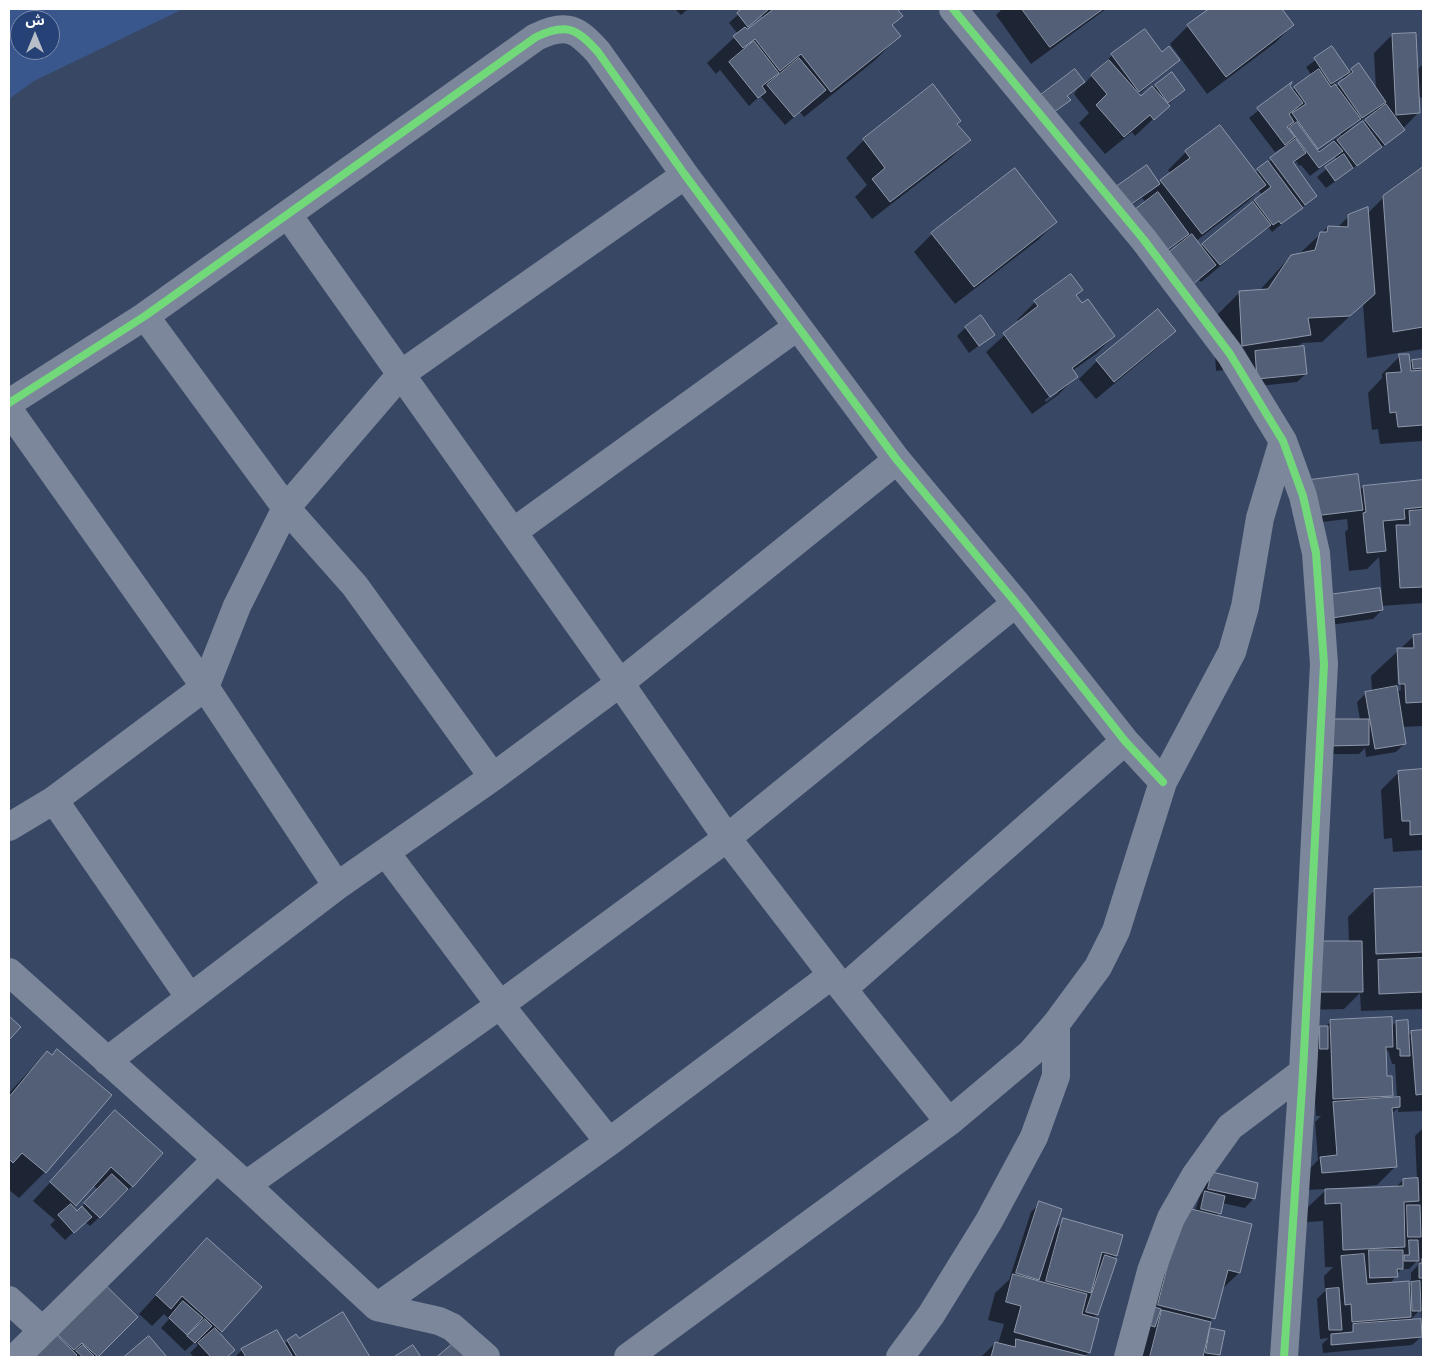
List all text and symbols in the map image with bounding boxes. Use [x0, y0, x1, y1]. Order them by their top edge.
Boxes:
north arrow [10, 10, 60, 60]
text: ش [25, 12, 45, 29]

